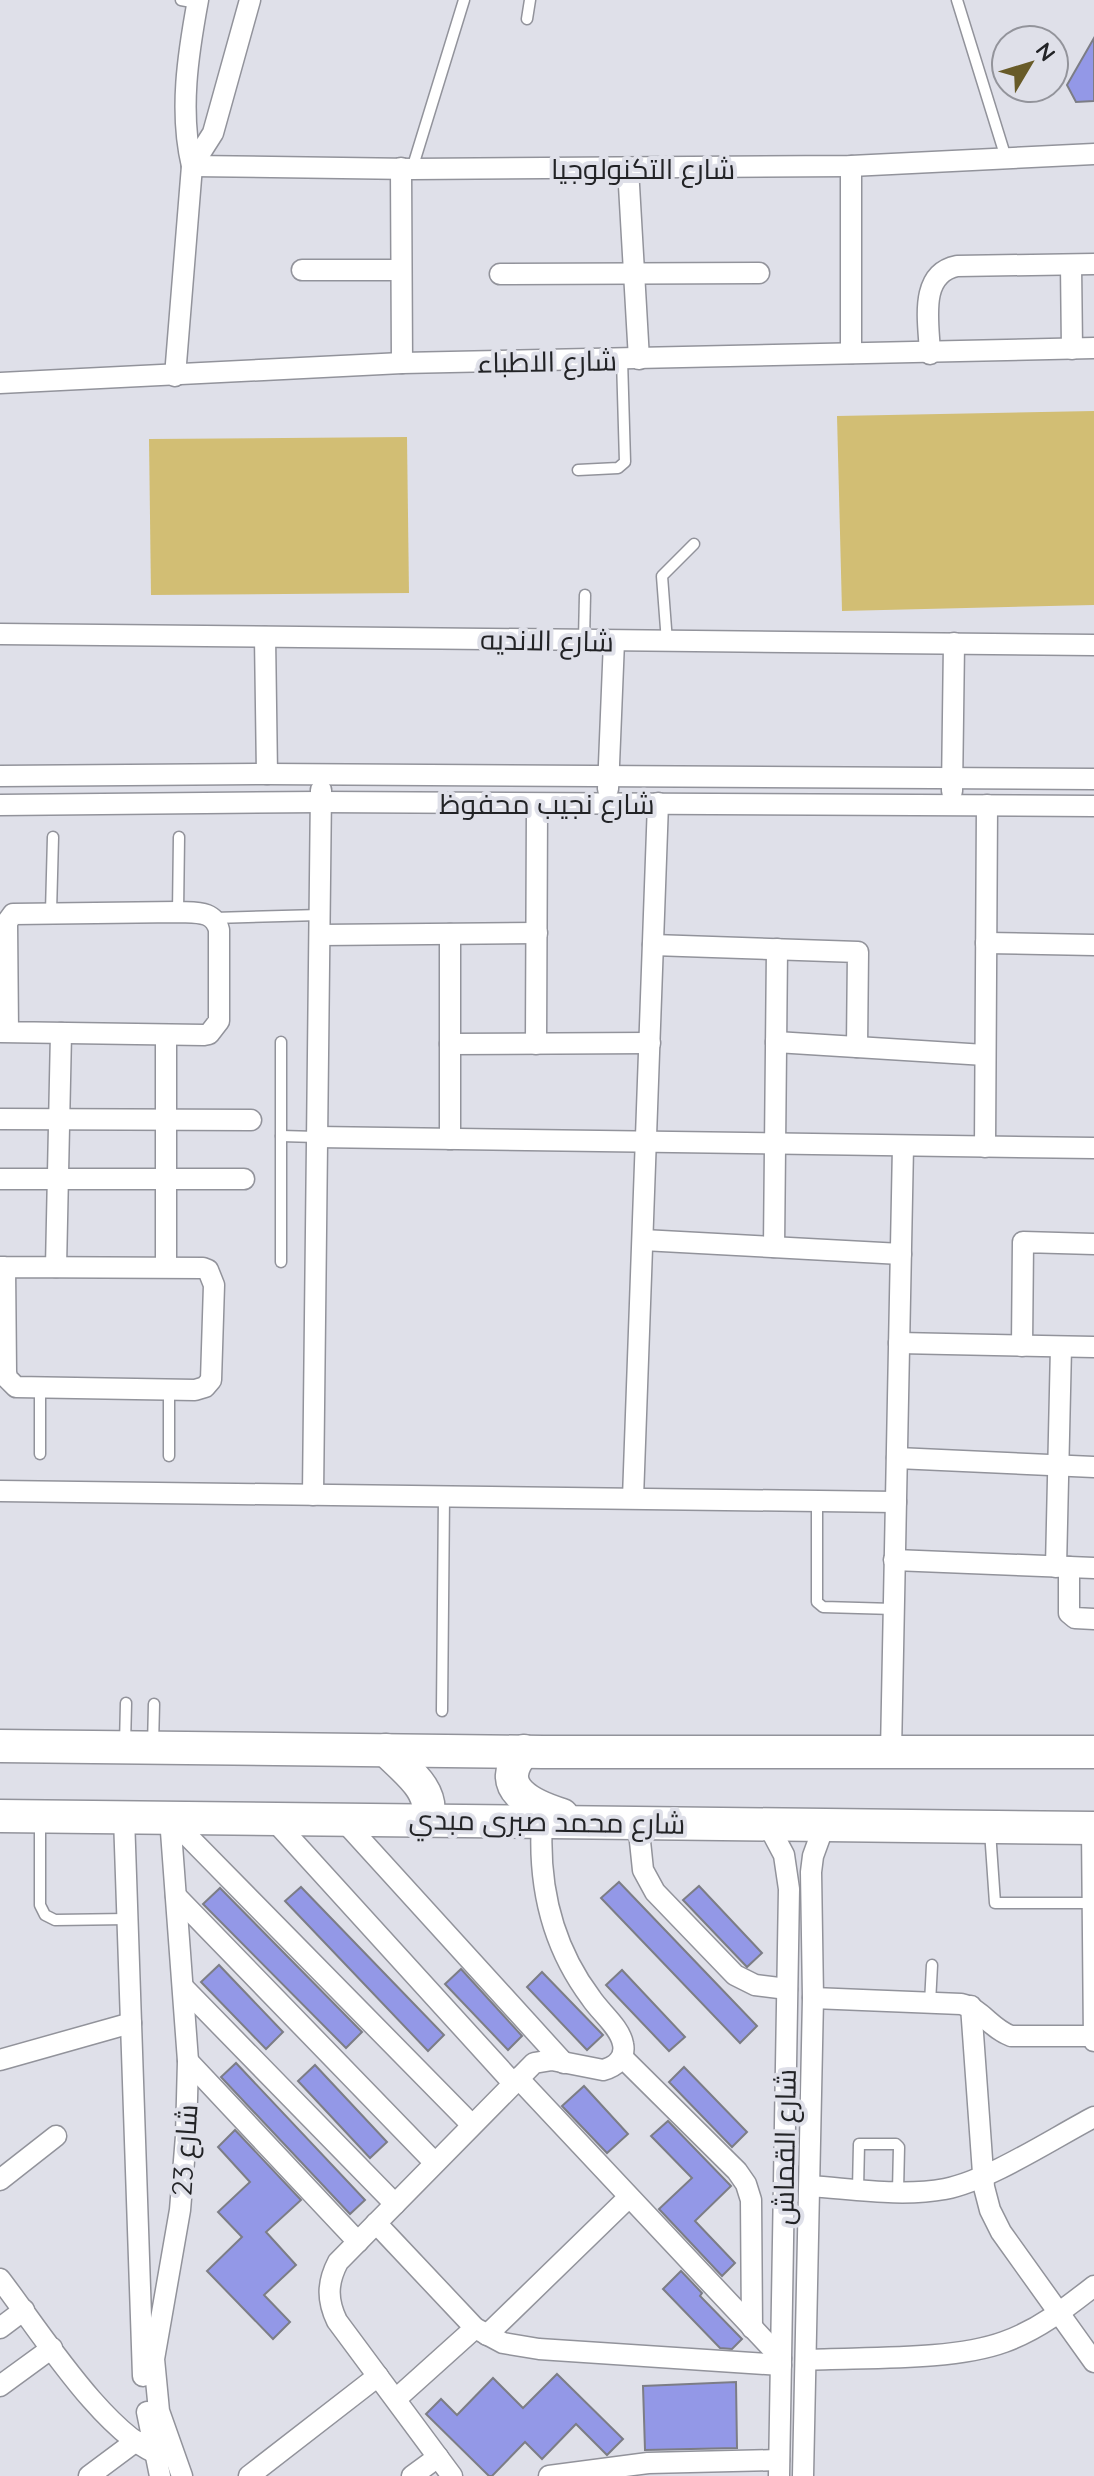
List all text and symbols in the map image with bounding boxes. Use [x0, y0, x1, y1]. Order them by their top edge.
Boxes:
north arrow [990, 24, 1070, 104]
text: N [1030, 37, 1062, 67]
street label: شارع التكنولوجيا [551, 151, 735, 188]
street label: شارع الاطباء [477, 342, 617, 382]
street label: شارع الانديه [480, 621, 614, 661]
street label: شارع نجيب محفوظ [439, 786, 655, 823]
street label: شارع محمد صبرى مبدي [408, 1801, 686, 1846]
street label: شارع القماش [765, 2069, 805, 2225]
street label: شارع 23 [163, 2103, 207, 2197]

